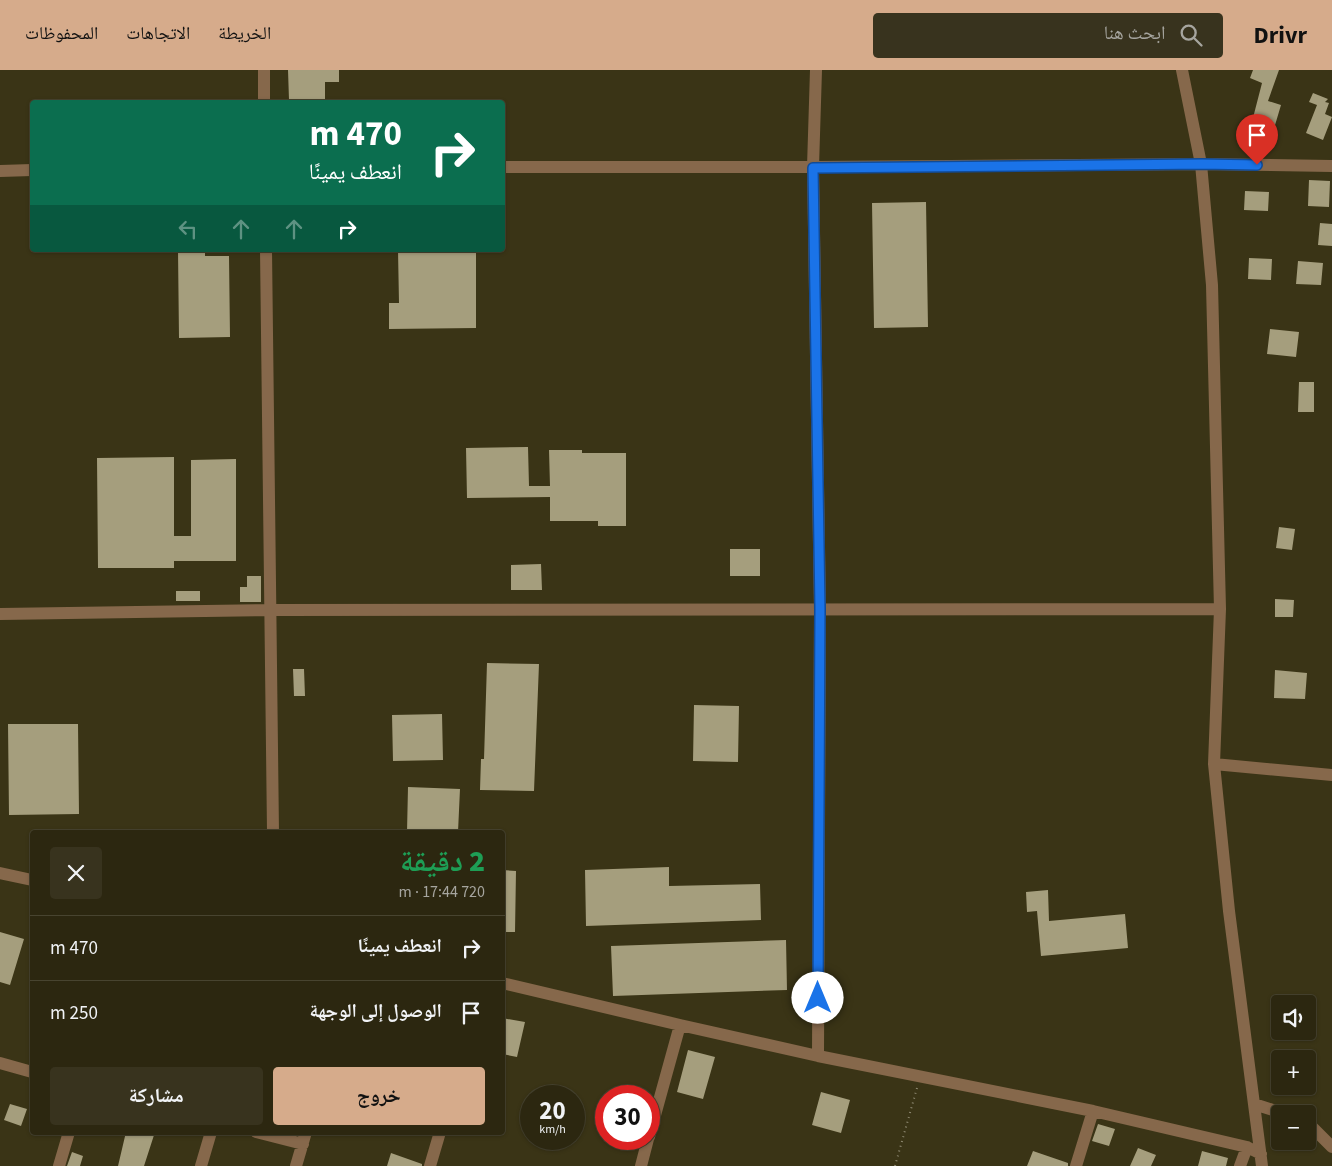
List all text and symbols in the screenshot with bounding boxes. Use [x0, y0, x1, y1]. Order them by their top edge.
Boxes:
search box [873, 13, 1223, 58]
text: Drivr [1253, 18, 1307, 53]
text: ابحث هنا [1104, 20, 1165, 47]
text: المحفوظات [25, 21, 98, 46]
text: الاتجاهات [126, 21, 190, 46]
text: الخريطة [218, 21, 271, 46]
icon: search [1177, 21, 1205, 49]
text: 470 m [310, 109, 402, 159]
pin [1236, 114, 1278, 165]
icon: right [420, 120, 485, 185]
icon: arrive [1243, 121, 1271, 149]
text: انعطف يمينًا [309, 156, 402, 188]
icon: left [174, 215, 202, 243]
icon: ahead [227, 215, 255, 243]
icon: ahead [280, 215, 308, 243]
icon: right [333, 215, 361, 243]
text: 2 دقيقة [400, 840, 485, 883]
button: close [50, 847, 102, 899]
text: 720 m · 17:44 [398, 881, 485, 903]
text: انعطف يمينًا [358, 933, 442, 960]
icon: right [457, 934, 485, 962]
text: 470 m [50, 935, 98, 962]
position arrow [791, 971, 843, 1023]
map controls [1271, 995, 1316, 1150]
button: sound [1271, 995, 1316, 1040]
text: الوصول إلى الوجهة [309, 998, 442, 1025]
icon: arrive [457, 999, 485, 1027]
text: 250 m [50, 1000, 98, 1027]
button: + [1271, 1050, 1316, 1095]
button: مشاركة [50, 1067, 263, 1125]
button: خروج [273, 1067, 485, 1125]
speed limit sign: 30 [595, 1085, 660, 1150]
text: 20 [539, 1093, 566, 1129]
button: − [1271, 1105, 1316, 1150]
text: km/h [539, 1121, 566, 1138]

